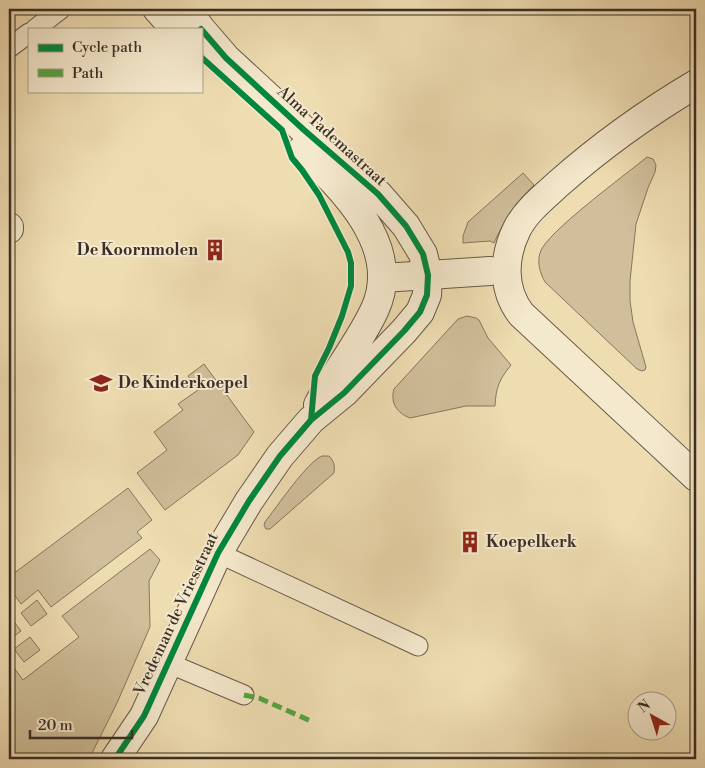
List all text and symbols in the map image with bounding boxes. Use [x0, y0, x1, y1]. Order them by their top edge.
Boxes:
legend [28, 28, 202, 92]
text: Cycle path [72, 38, 142, 57]
text: Path [72, 64, 104, 83]
street label: Alma Tademastraat [272, 81, 391, 191]
building icon: De Koornmolen [202, 237, 228, 263]
place label: De Koornmolen [77, 240, 198, 260]
school or university icon: De Kinderkoepel [88, 370, 114, 396]
place label: De Kinderkoepel [118, 373, 249, 393]
street label: Vredeman de Vriesstraat [129, 529, 223, 700]
building icon: Koepelkerk [457, 529, 483, 555]
place label: Koepelkerk [486, 532, 578, 552]
north arrow [628, 690, 678, 740]
text: N [634, 696, 654, 717]
scale bar [30, 708, 132, 740]
text: 20 m [38, 716, 73, 735]

